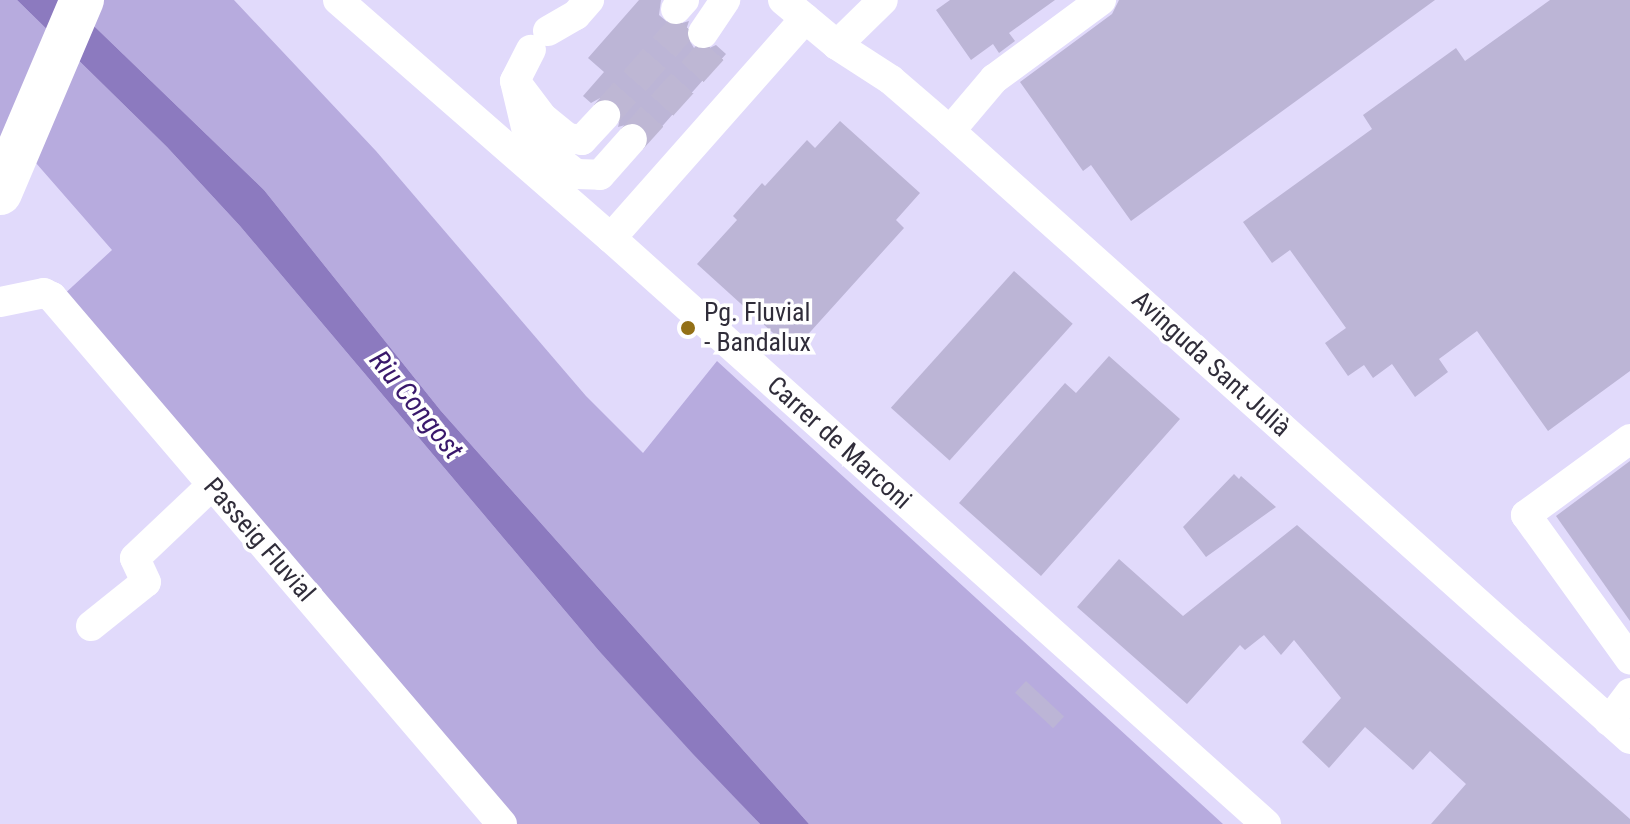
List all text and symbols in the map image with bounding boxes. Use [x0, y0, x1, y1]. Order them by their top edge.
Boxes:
street label: Avinguda Sant Julià [1125, 285, 1297, 443]
place label: Pg. Fluvial - Bandalux [704, 297, 811, 358]
marker: Pg. Fluvial - Bandalux [679, 319, 697, 337]
water label: Riu Congost [362, 344, 470, 466]
street label: Carrer de Marconi [760, 370, 918, 516]
street label: Passeig Fluvial [197, 472, 321, 608]

